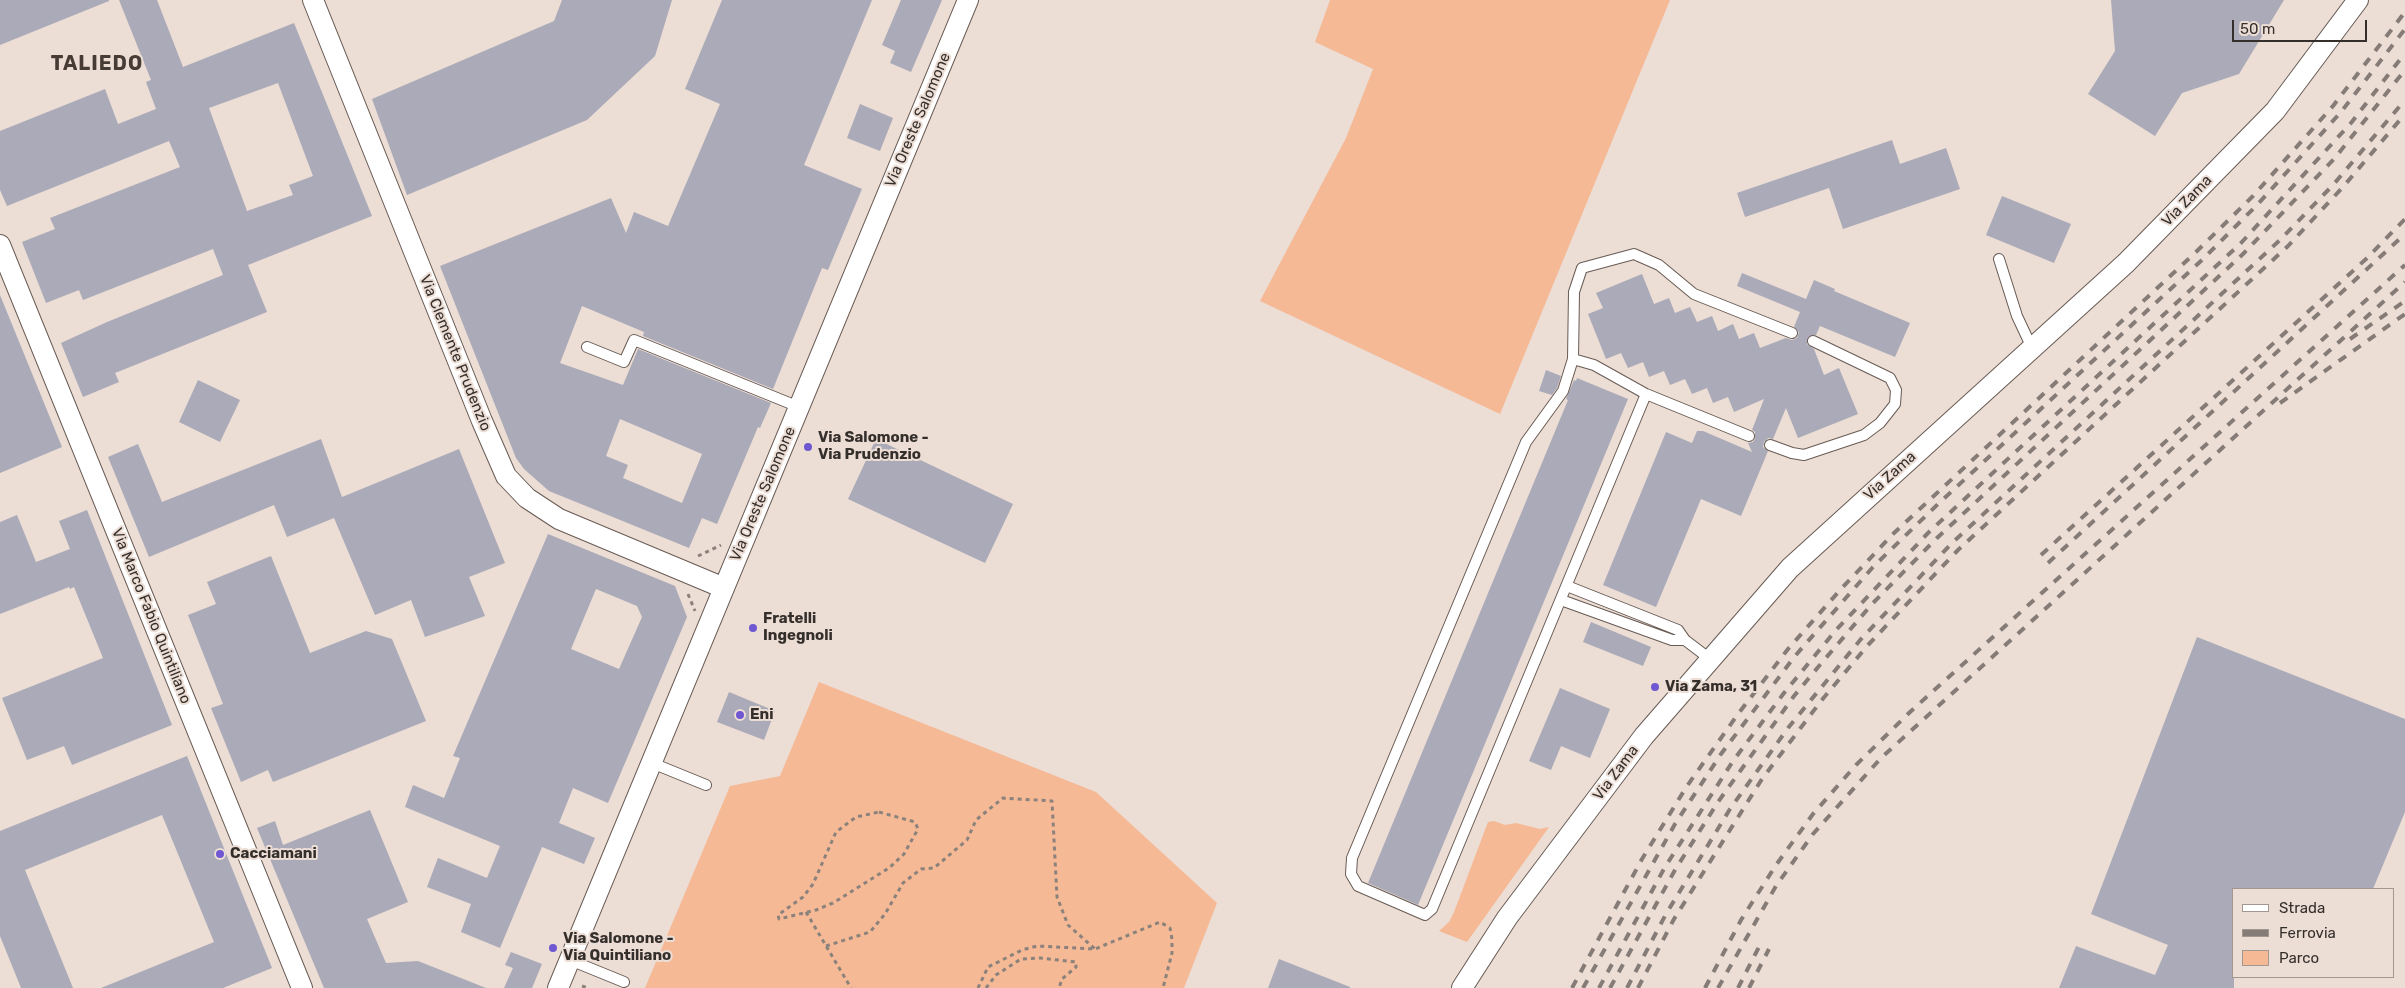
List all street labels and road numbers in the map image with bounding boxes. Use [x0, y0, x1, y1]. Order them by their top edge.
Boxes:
street label: Via Oreste Salomone [882, 50, 954, 190]
street label: Via Zama [2158, 172, 2216, 230]
street label: Via Clemente Prudenzio [415, 272, 495, 434]
street label: Via Oreste Salomone [727, 424, 799, 564]
street label: Via Zama [1860, 448, 1920, 504]
street label: Via Marco Fabio Quintiliano [108, 526, 194, 706]
street label: Via Zama [1589, 742, 1643, 804]

